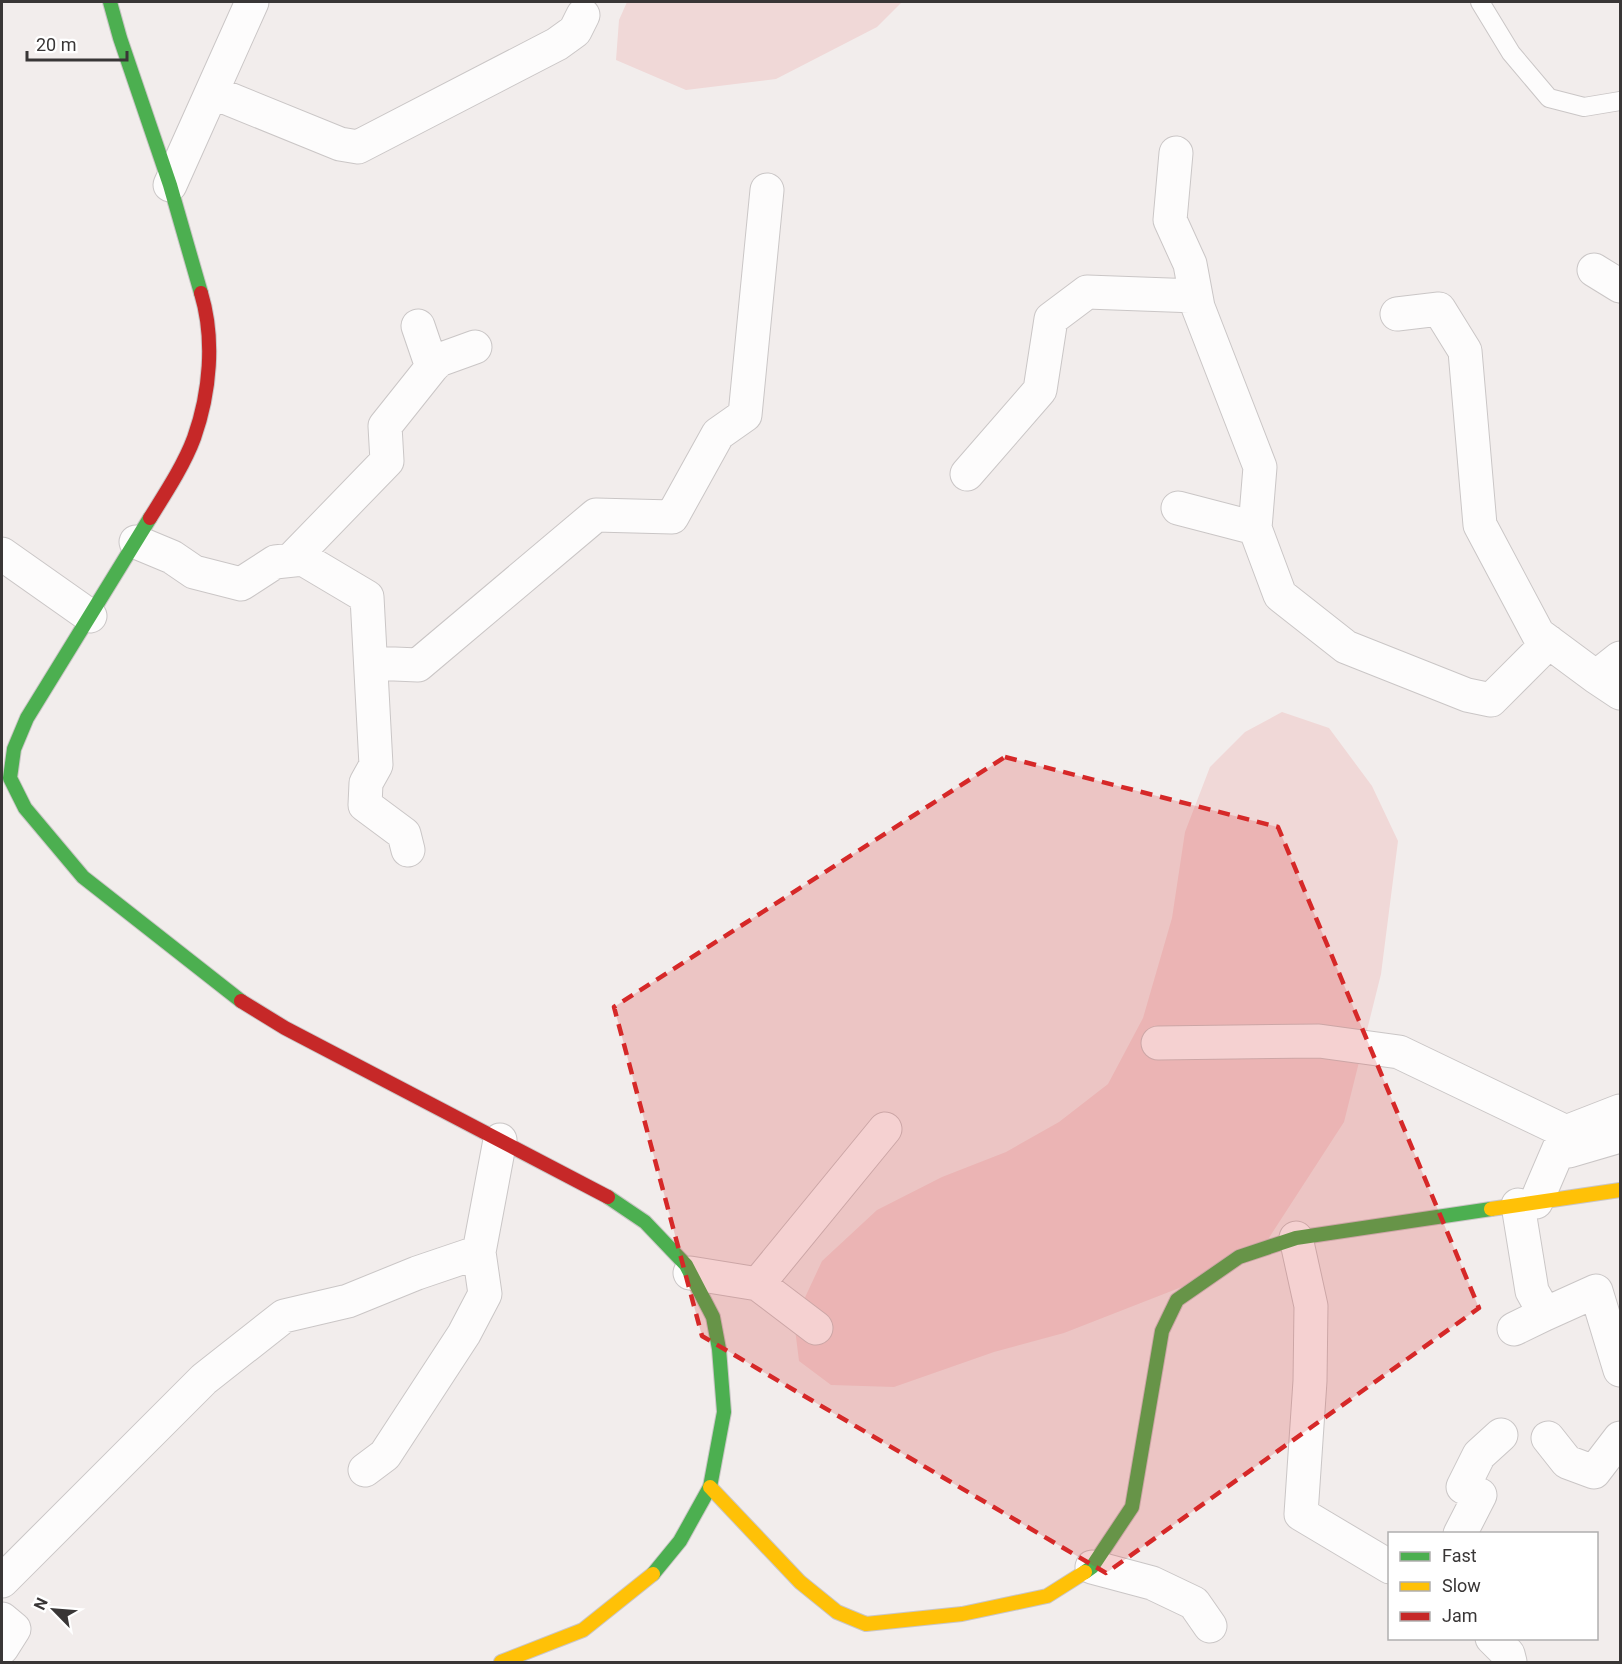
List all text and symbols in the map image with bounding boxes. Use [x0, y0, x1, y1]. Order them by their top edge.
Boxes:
scale bar [27, 24, 128, 62]
text: 20 m [36, 34, 76, 55]
legend [1388, 1532, 1598, 1640]
text: Fast [1442, 1545, 1477, 1566]
text: Slow [1442, 1575, 1481, 1596]
north arrow [24, 1580, 84, 1640]
text: N [30, 1595, 52, 1613]
text: Jam [1442, 1605, 1478, 1626]

